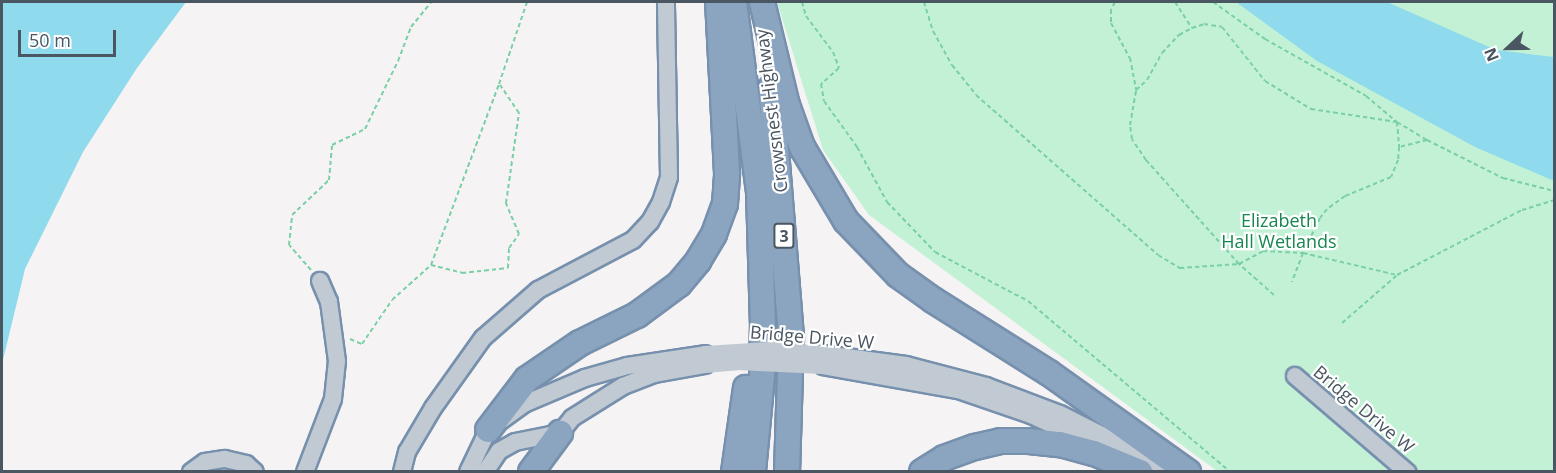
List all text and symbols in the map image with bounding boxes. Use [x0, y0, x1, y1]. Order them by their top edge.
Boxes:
scale bar [21, 18, 118, 56]
north arrow [1478, 18, 1538, 78]
text: 50 m [29, 28, 71, 52]
street label: Crowsnest Highway [750, 28, 792, 194]
text: N [1479, 45, 1504, 65]
park label: Elizabeth Hall Wetlands [1221, 210, 1337, 252]
road number: 3 [772, 223, 796, 249]
street label: Bridge Drive W [749, 321, 875, 353]
street label: Bridge Drive W [1309, 361, 1419, 457]

